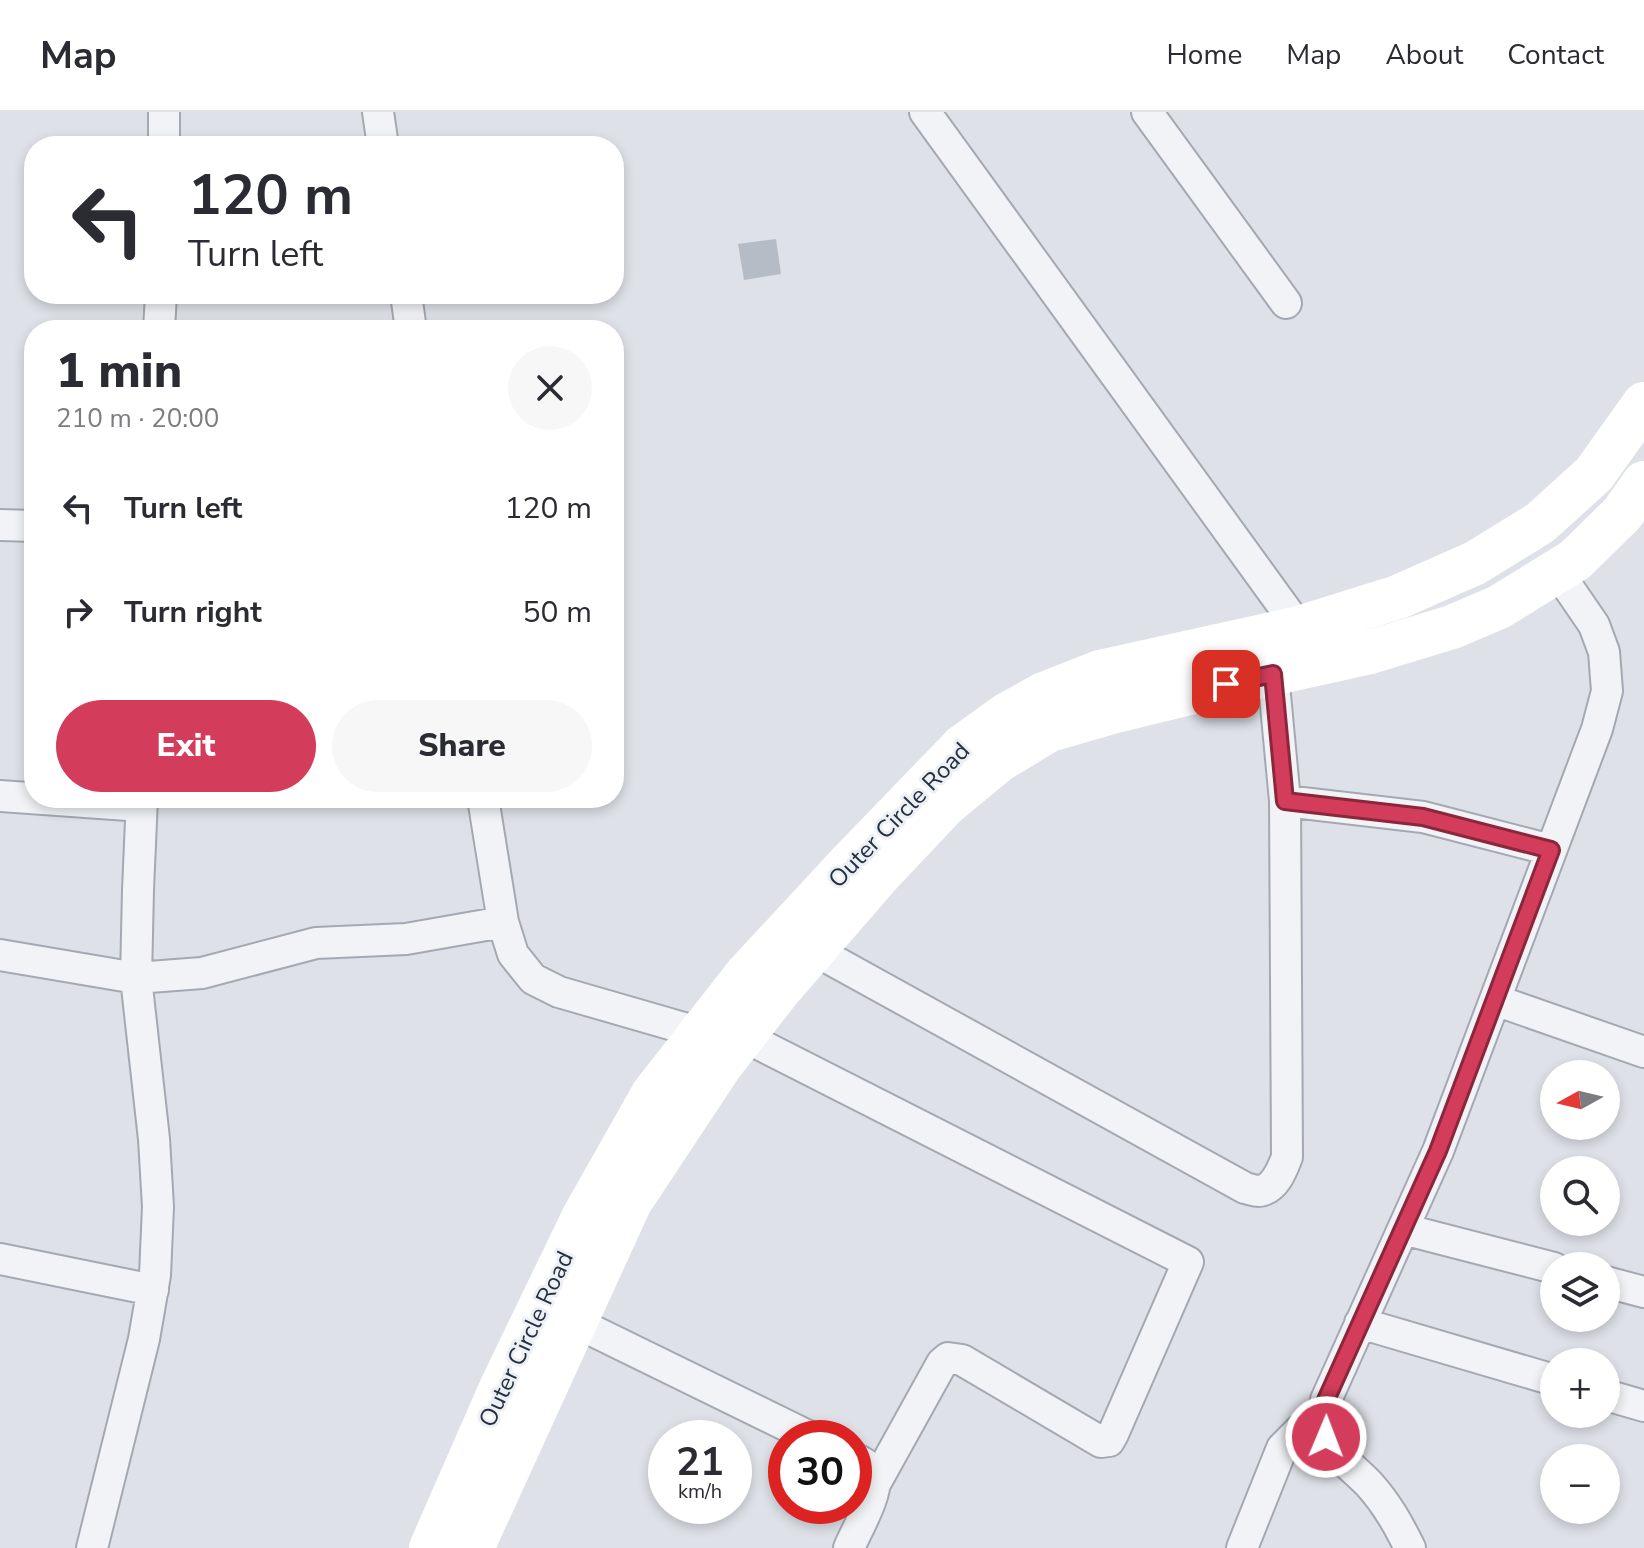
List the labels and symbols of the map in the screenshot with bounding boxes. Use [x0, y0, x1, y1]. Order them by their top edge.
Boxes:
pin [1192, 650, 1260, 718]
street label: Outer Circle Road [821, 735, 977, 895]
north arrow [1540, 1060, 1620, 1140]
street label: Outer Circle Road [471, 1246, 581, 1432]
position arrow [1284, 1395, 1368, 1479]
speed limit sign: 30 [768, 1420, 872, 1524]

